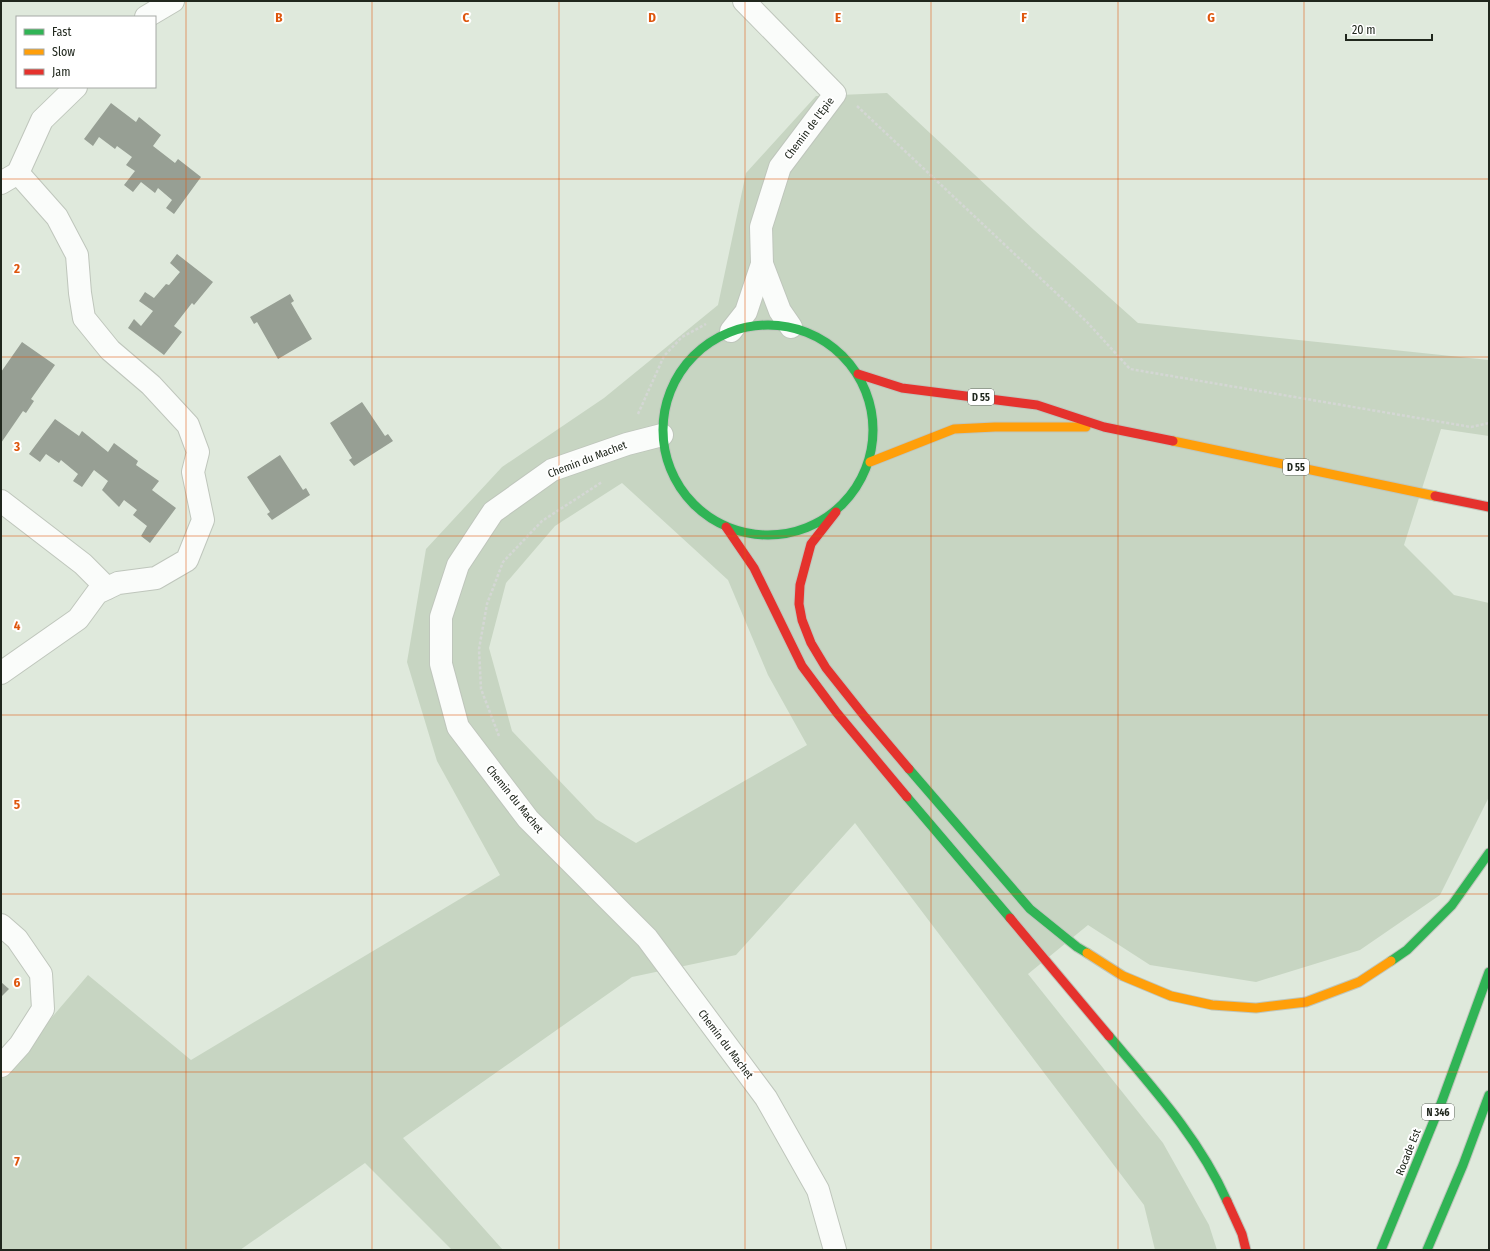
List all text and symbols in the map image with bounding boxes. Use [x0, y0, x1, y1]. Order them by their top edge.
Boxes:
text: B [275, 10, 283, 25]
text: C [463, 10, 470, 25]
text: D [648, 10, 656, 25]
text: E [835, 10, 841, 25]
text: F [1021, 10, 1027, 25]
text: G [1207, 10, 1215, 25]
legend [16, 16, 156, 88]
scale bar [1346, 16, 1432, 42]
text: 20 m [1352, 23, 1376, 37]
text: Fast [52, 25, 71, 39]
text: Slow [52, 45, 75, 59]
text: Jam [52, 65, 70, 79]
street label: Chemin de l'Epie [782, 95, 837, 162]
text: 2 [13, 261, 20, 276]
road number: D 55 [968, 389, 994, 405]
street label: Chemin du Machet [546, 438, 629, 480]
text: 3 [13, 439, 20, 454]
road number: D 55 [1283, 459, 1309, 475]
text: 4 [14, 618, 21, 633]
street label: Chemin du Machet [483, 763, 546, 836]
text: 5 [14, 797, 20, 812]
text: 6 [14, 975, 21, 990]
street label: Chemin du Machet [695, 1007, 756, 1082]
road number: N 346 [1422, 1104, 1454, 1120]
street label: Rocade Est [1393, 1127, 1424, 1177]
text: 7 [14, 1154, 20, 1169]

